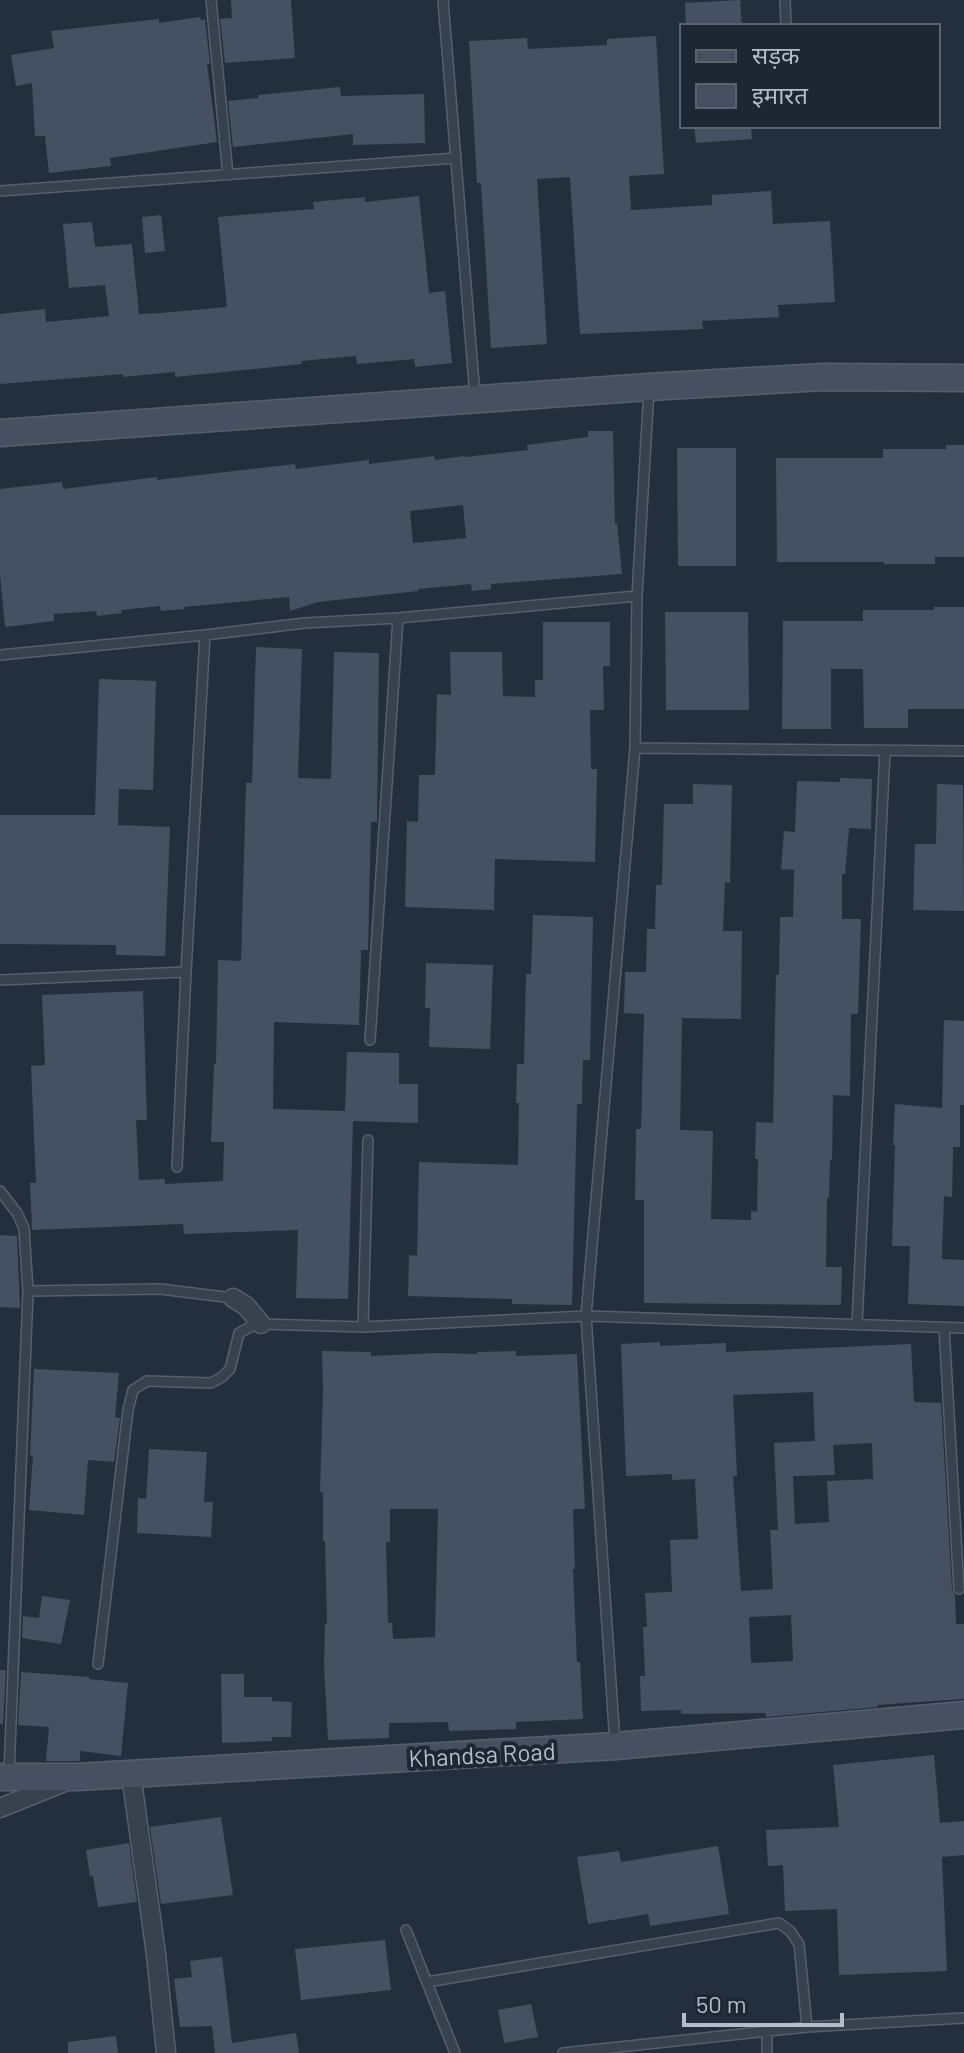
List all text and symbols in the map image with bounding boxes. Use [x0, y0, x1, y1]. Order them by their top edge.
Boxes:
legend [680, 24, 940, 128]
text: सड़क [752, 40, 800, 69]
text: इमारत [752, 80, 809, 109]
street label: Khandsa Road [408, 1736, 556, 1772]
scale bar [684, 1977, 842, 2027]
text: 50 m [696, 1989, 747, 2018]

